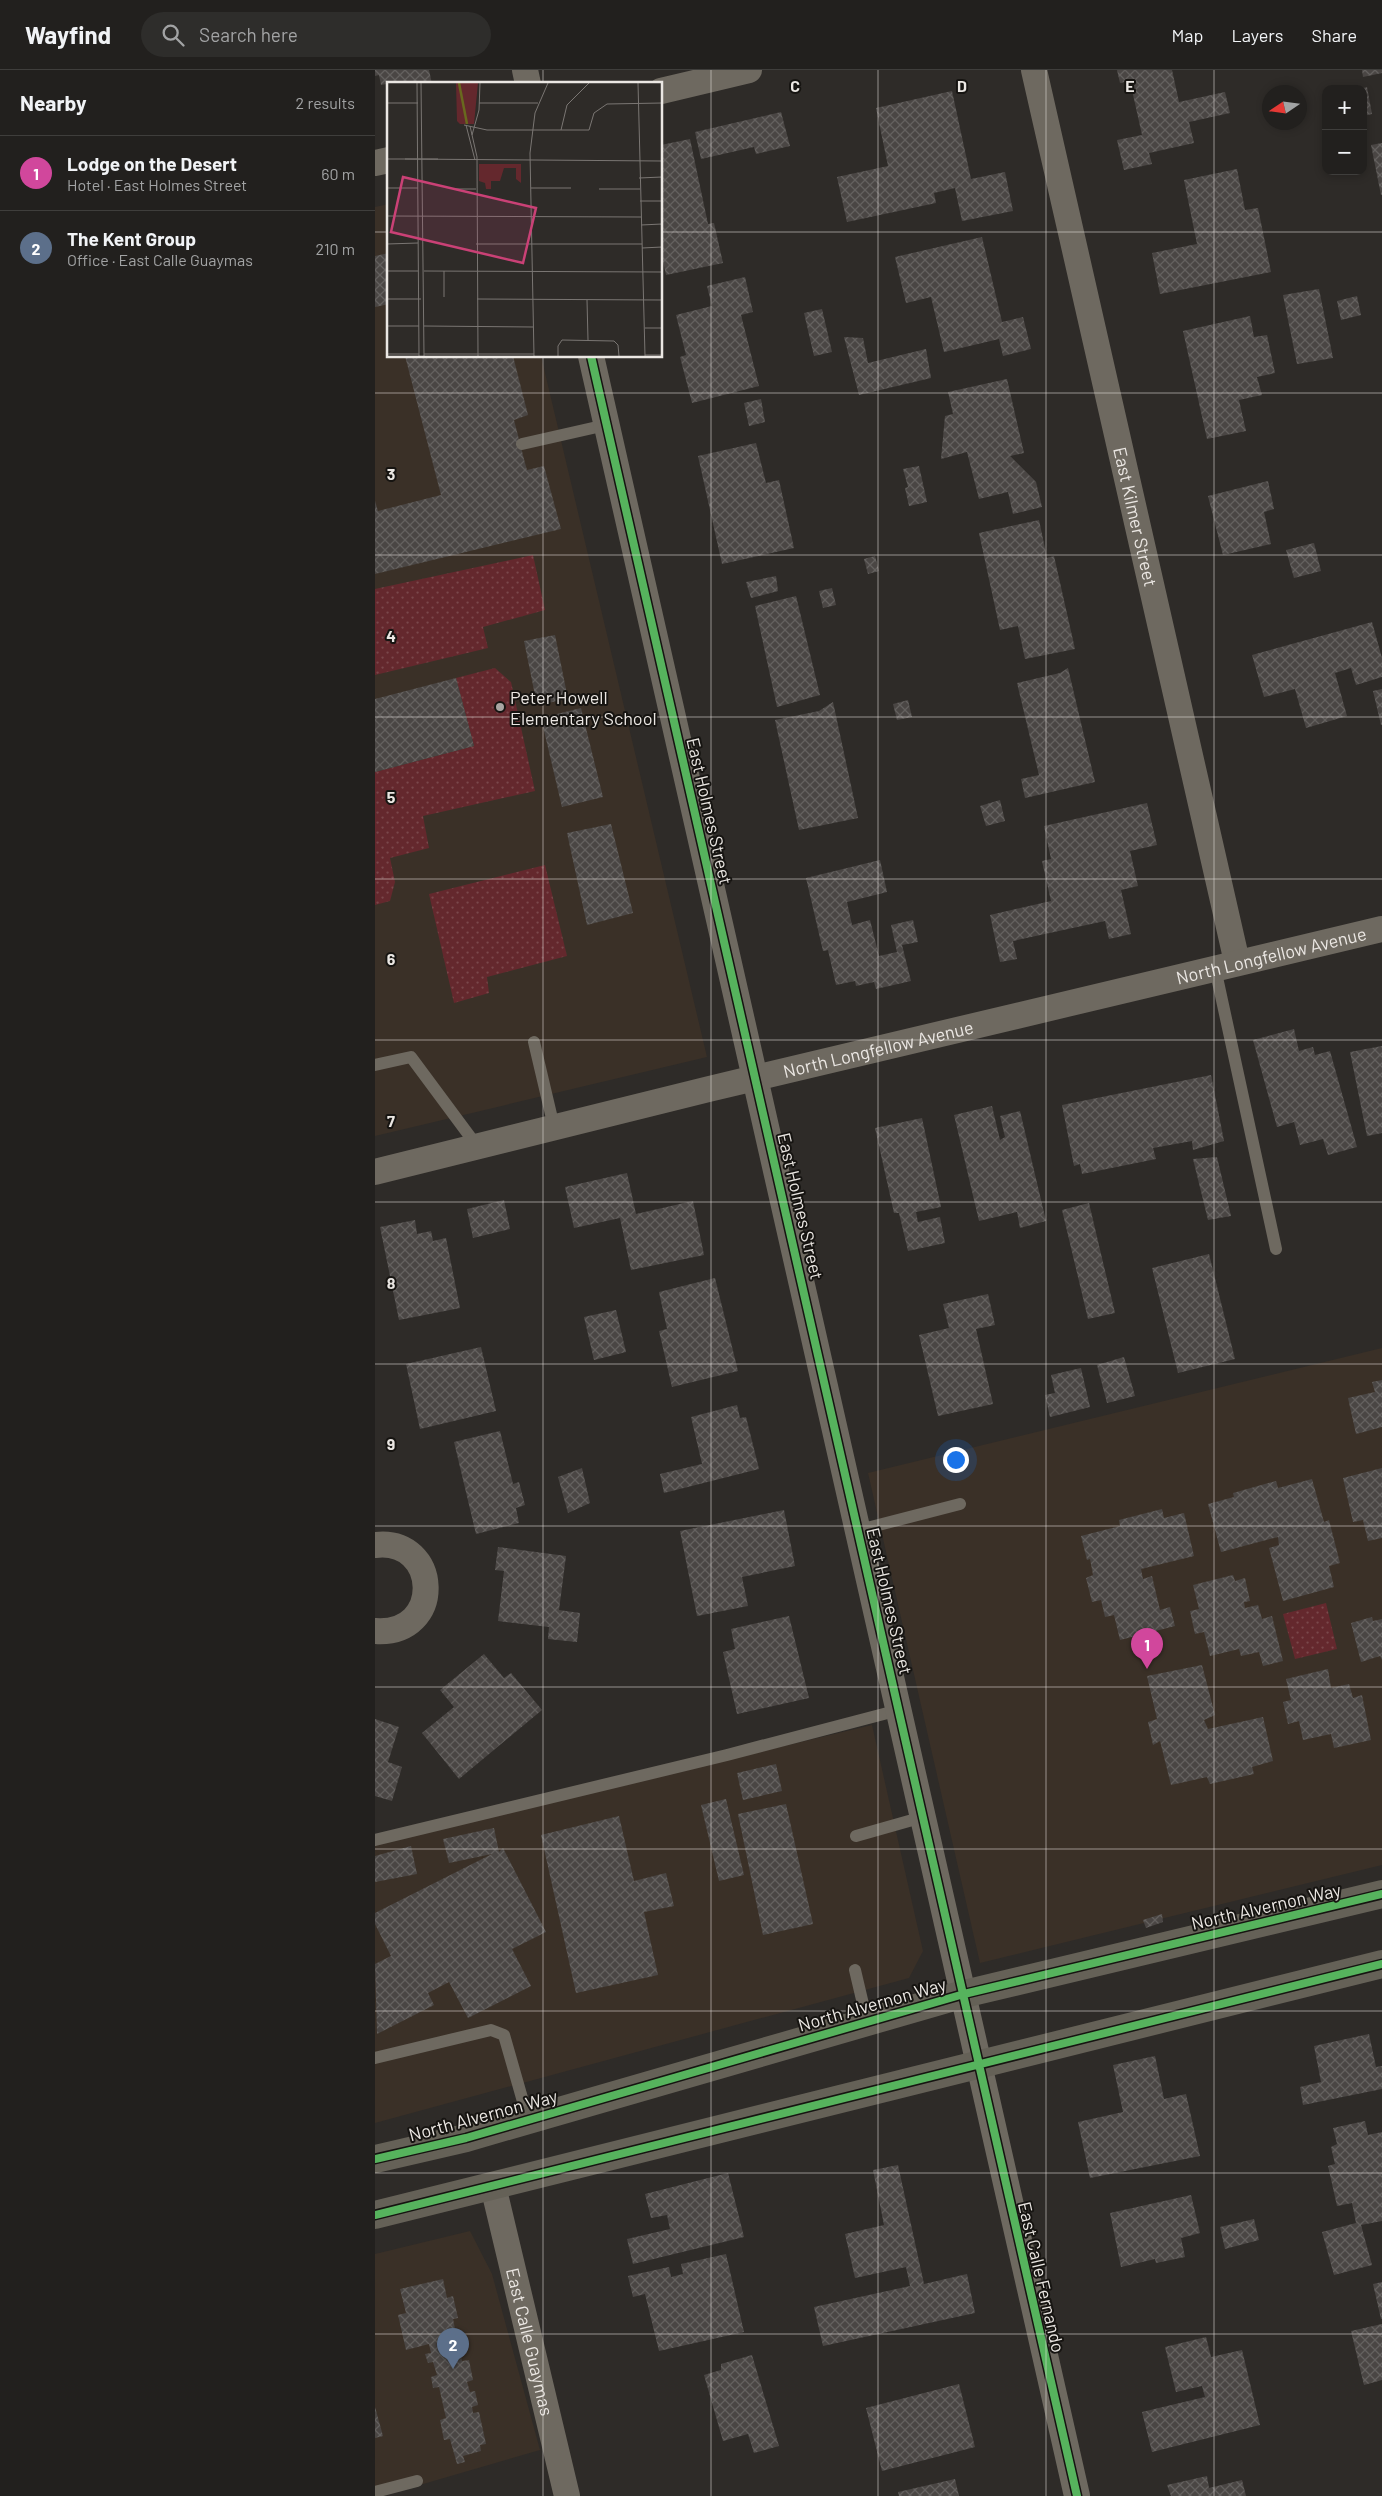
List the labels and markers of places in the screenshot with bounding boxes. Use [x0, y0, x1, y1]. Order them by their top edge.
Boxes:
place label: Peter Howell Elementary School [510, 686, 657, 729]
marker: Peter Howell Elementary School [494, 701, 506, 713]
pin: 1 [1131, 1628, 1163, 1669]
pin: 2 [437, 2328, 469, 2369]

